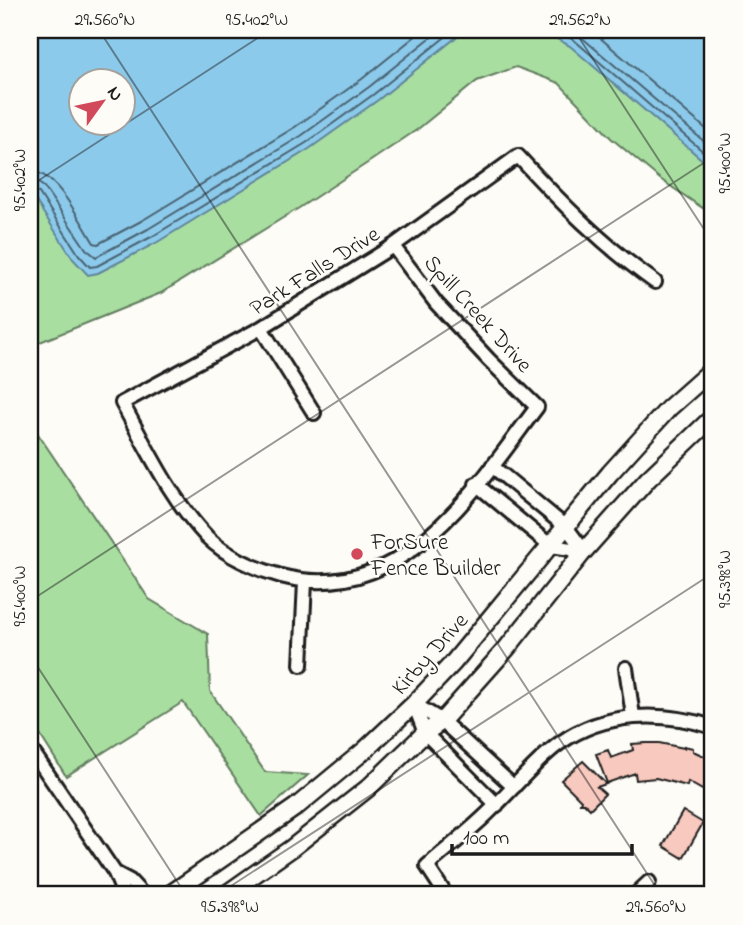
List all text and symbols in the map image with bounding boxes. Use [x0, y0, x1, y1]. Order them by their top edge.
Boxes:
text: 29.560°N [74, 8, 136, 34]
text: 95.402°W [226, 8, 288, 34]
text: 29.562°N [549, 8, 611, 34]
north arrow [66, 66, 136, 136]
text: N [99, 81, 129, 107]
text: 95.400°W [713, 132, 739, 194]
text: 95.402°W [8, 149, 34, 211]
street label: Park Falls Drive [244, 219, 387, 325]
street label: Spill Creek Drive [415, 248, 540, 382]
place label: ForSure Fence Builder [370, 527, 502, 586]
marker: ForSure Fence Builder [349, 546, 365, 562]
text: 95.398°W [713, 550, 739, 608]
text: 95.400°W [8, 565, 34, 627]
street label: Kirby Drive [385, 606, 479, 705]
scale bar [452, 813, 633, 857]
text: 100 m [463, 824, 509, 854]
text: 95.398°W [201, 895, 259, 921]
text: 29.560°N [625, 895, 687, 921]

